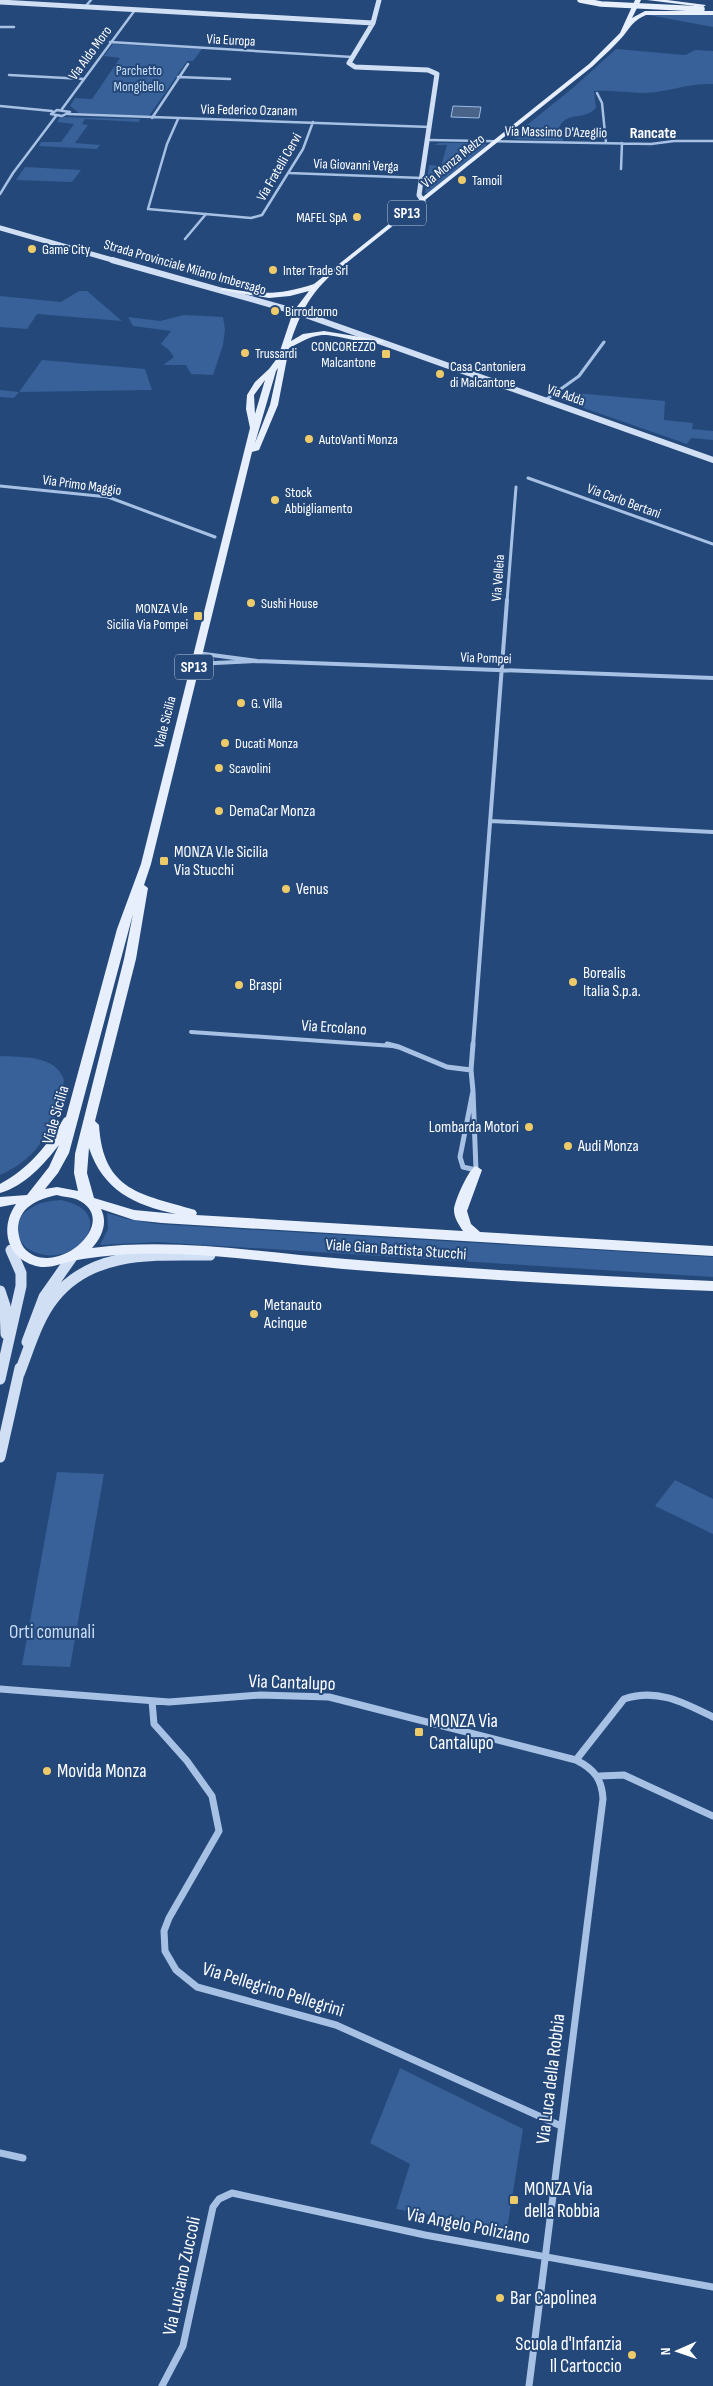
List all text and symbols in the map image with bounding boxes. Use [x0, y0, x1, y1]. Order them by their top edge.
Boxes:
street label: Via Aldo Moro [65, 22, 115, 83]
street label: Via Europa [206, 30, 256, 50]
park label: Parchetto Mongibello [114, 62, 165, 95]
street label: Via Federico Ozanam [201, 101, 297, 119]
street label: Via Massimo D'Azeglio [505, 123, 607, 141]
district label: Rancate [630, 124, 676, 143]
street label: Via Fratelli Cervi [253, 130, 305, 204]
street label: Via Monza Melzo [418, 130, 488, 192]
street label: Via Giovanni Verga [313, 155, 399, 175]
place label: Tamoil [472, 172, 502, 189]
marker: Tamoil [456, 174, 468, 186]
road number: SP13 [388, 200, 426, 226]
place label: MAFEL SpA [296, 209, 348, 226]
marker: MAFEL SpA [351, 211, 363, 223]
street label: Strada Provinciale Milano Imbersago [102, 236, 268, 298]
place label: Game City [42, 241, 91, 258]
marker: Game City [26, 243, 38, 255]
place label: Inter Trade Srl [283, 262, 348, 279]
marker: Inter Trade Srl [267, 264, 279, 276]
place label: Birrodromo [285, 303, 338, 320]
marker: Birrodromo [269, 305, 281, 317]
place label: CONCOREZZO Malcantone [311, 338, 376, 371]
place label: Trussardi [255, 345, 297, 362]
marker: Trussardi [239, 347, 251, 359]
marker: CONCOREZZO Malcantone [380, 348, 392, 360]
place label: Casa Cantoniera di Malcantone [450, 358, 526, 391]
marker: Casa Cantoniera di Malcantone [434, 368, 446, 380]
street label: Via Adda [545, 381, 587, 409]
place label: AutoVanti Monza [318, 431, 398, 448]
marker: AutoVanti Monza [303, 433, 315, 445]
street label: Via Primo Maggio [42, 471, 123, 499]
street label: Via Carlo Bertani [585, 480, 663, 522]
place label: Stock Abbigliamento [284, 484, 353, 517]
marker: Stock Abbigliamento [269, 494, 281, 506]
street label: Via Velleia [488, 554, 508, 602]
place label: Sushi House [261, 595, 318, 612]
marker: Sushi House [245, 597, 257, 609]
place label: MONZA V.le Sicilia Via Pompei [107, 600, 188, 633]
marker: MONZA V.le Sicilia Via Pompei [192, 610, 204, 622]
street label: Via Pompei [460, 649, 512, 667]
road number: SP13 [175, 654, 213, 680]
street label: Viale Sicilia [150, 694, 180, 750]
place label: G. Villa [251, 695, 282, 712]
marker: G. Villa [235, 697, 247, 709]
place label: Ducati Monza [235, 735, 298, 752]
marker: Ducati Monza [219, 737, 231, 749]
place label: Scavolini [229, 760, 271, 777]
marker: Scavolini [213, 762, 225, 774]
place label: DemaCar Monza [229, 802, 315, 821]
marker: DemaCar Monza [213, 805, 225, 817]
place label: MONZA V.le Sicilia Via Stucchi [174, 843, 268, 880]
marker: MONZA V.le Sicilia Via Stucchi [158, 855, 170, 867]
place label: Venus [296, 880, 329, 899]
marker: Venus [280, 883, 292, 895]
place label: Borealis Italia S.p.a. [583, 964, 641, 1001]
place label: Braspi [249, 976, 282, 995]
marker: Borealis Italia S.p.a. [567, 976, 579, 988]
marker: Braspi [233, 979, 245, 991]
street label: Via Ercolano [301, 1016, 367, 1040]
street label: Viale Sicilia [39, 1084, 73, 1146]
place label: Lombarda Motori [429, 1118, 519, 1137]
marker: Lombarda Motori [523, 1121, 535, 1133]
place label: Audi Monza [577, 1137, 639, 1156]
marker: Audi Monza [562, 1140, 574, 1152]
street label: Viale Gian Battista Stucchi [325, 1236, 467, 1264]
place label: Metanauto Acinque [263, 1296, 322, 1333]
marker: Metanauto Acinque [248, 1308, 260, 1320]
park label: Orti comunali [9, 1621, 95, 1644]
street label: Via Cantalupo [248, 1670, 336, 1696]
place label: MONZA Via Cantalupo [429, 1710, 498, 1755]
marker: MONZA Via Cantalupo [413, 1726, 425, 1738]
place label: Movida Monza [57, 1760, 147, 1783]
marker: Movida Monza [41, 1765, 53, 1777]
street label: Via Pellegrino Pellegrini [199, 1958, 347, 2022]
street label: Via Luca della Robbia [532, 2013, 570, 2145]
place label: MONZA Via della Robbia [524, 2178, 600, 2223]
marker: MONZA Via della Robbia [508, 2194, 520, 2206]
street label: Via Angelo Poliziano [404, 2203, 532, 2249]
street label: Via Luciano Zuccoli [158, 2214, 206, 2338]
place label: Bar Capolinea [510, 2287, 597, 2310]
marker: Bar Capolinea [494, 2292, 506, 2304]
north arrow [653, 2326, 703, 2376]
place label: Scuola d'Infanzia Il Cartoccio [515, 2333, 622, 2378]
text: N [657, 2347, 674, 2355]
marker: Scuola d'Infanzia Il Cartoccio [626, 2349, 638, 2361]

